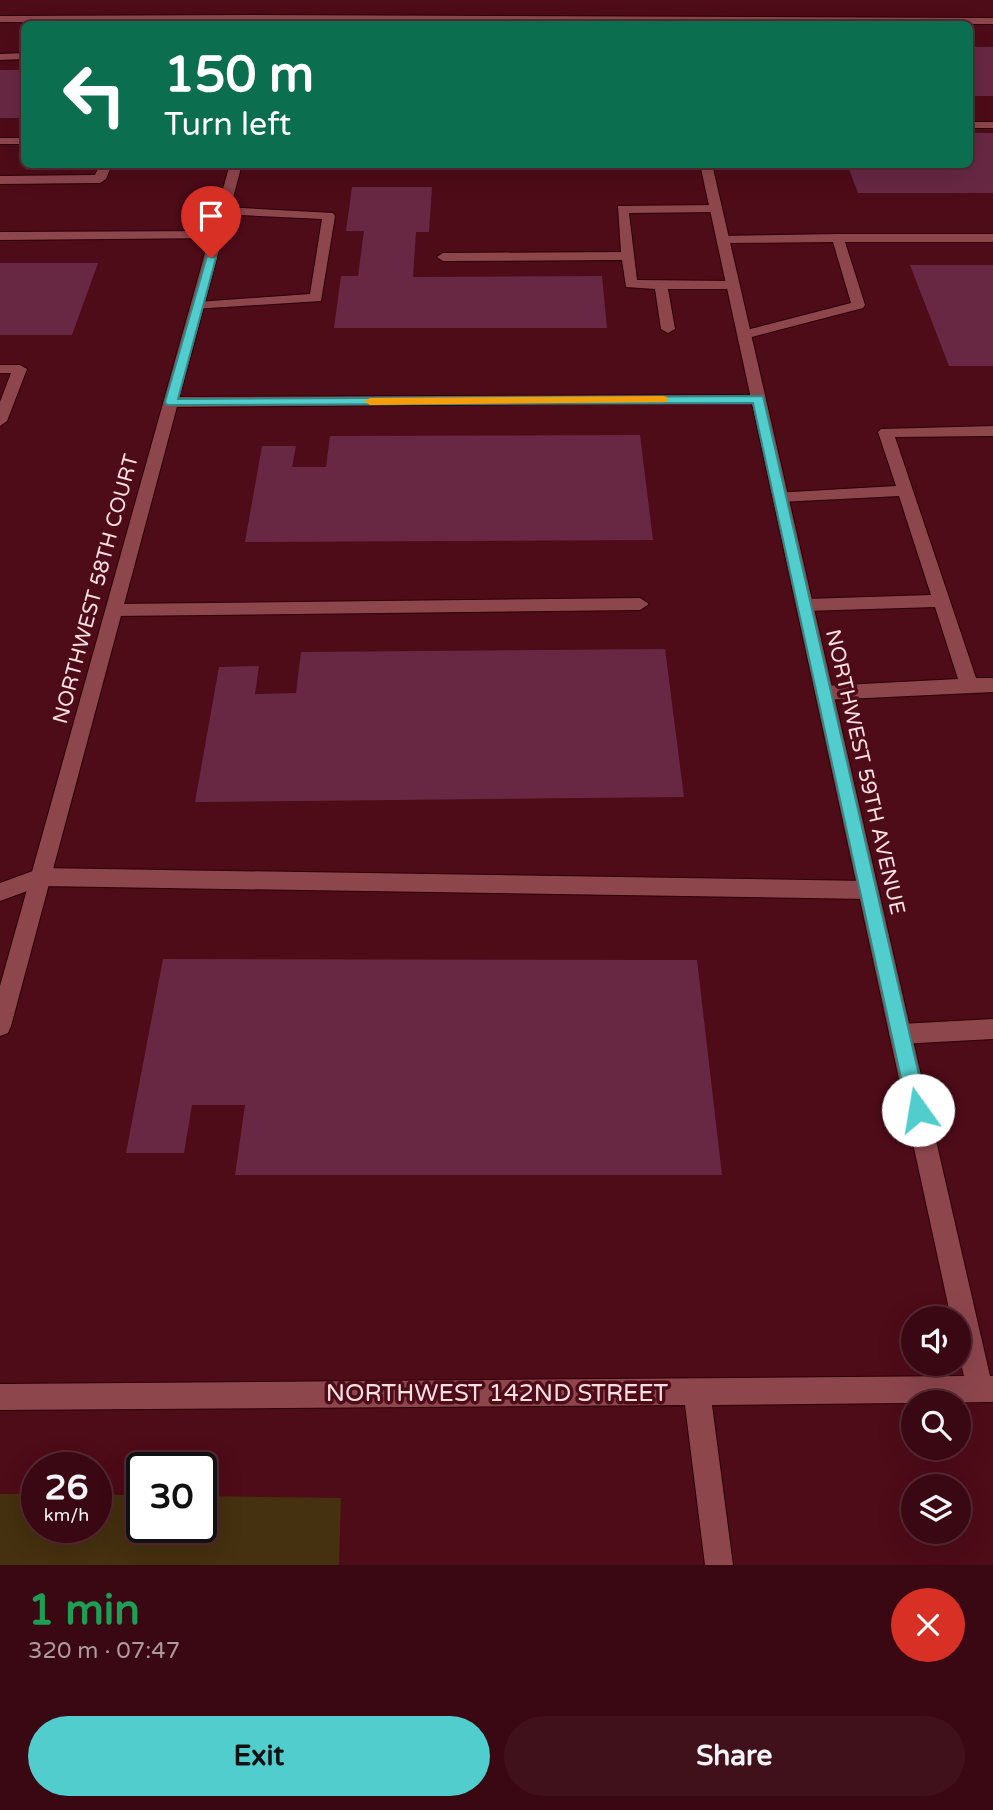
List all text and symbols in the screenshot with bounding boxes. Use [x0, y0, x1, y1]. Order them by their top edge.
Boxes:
text: 150 m [164, 46, 314, 105]
icon: left [49, 49, 140, 140]
text: Turn left [164, 106, 291, 144]
pin [181, 186, 241, 258]
icon: arrive [192, 197, 230, 235]
street label: NORTHWEST 58TH COURT [48, 451, 144, 726]
street label: NORTHWEST 59TH AVENUE [820, 627, 910, 917]
position arrow [881, 1073, 955, 1147]
map controls [901, 1306, 971, 1544]
button: sound [901, 1306, 971, 1376]
street label: NORTHWEST 142ND STREET [326, 1379, 669, 1408]
button: search [901, 1390, 971, 1460]
speed limit sign: 30 [126, 1452, 217, 1543]
text: 26 [45, 1467, 88, 1509]
button: layers [901, 1474, 971, 1544]
text: km/h [44, 1504, 89, 1526]
text: 1 min [28, 1585, 140, 1636]
button: close [891, 1588, 965, 1662]
text: 320 m · 07:47 [28, 1637, 180, 1665]
button: Exit [28, 1716, 490, 1796]
button: Share [504, 1716, 965, 1796]

